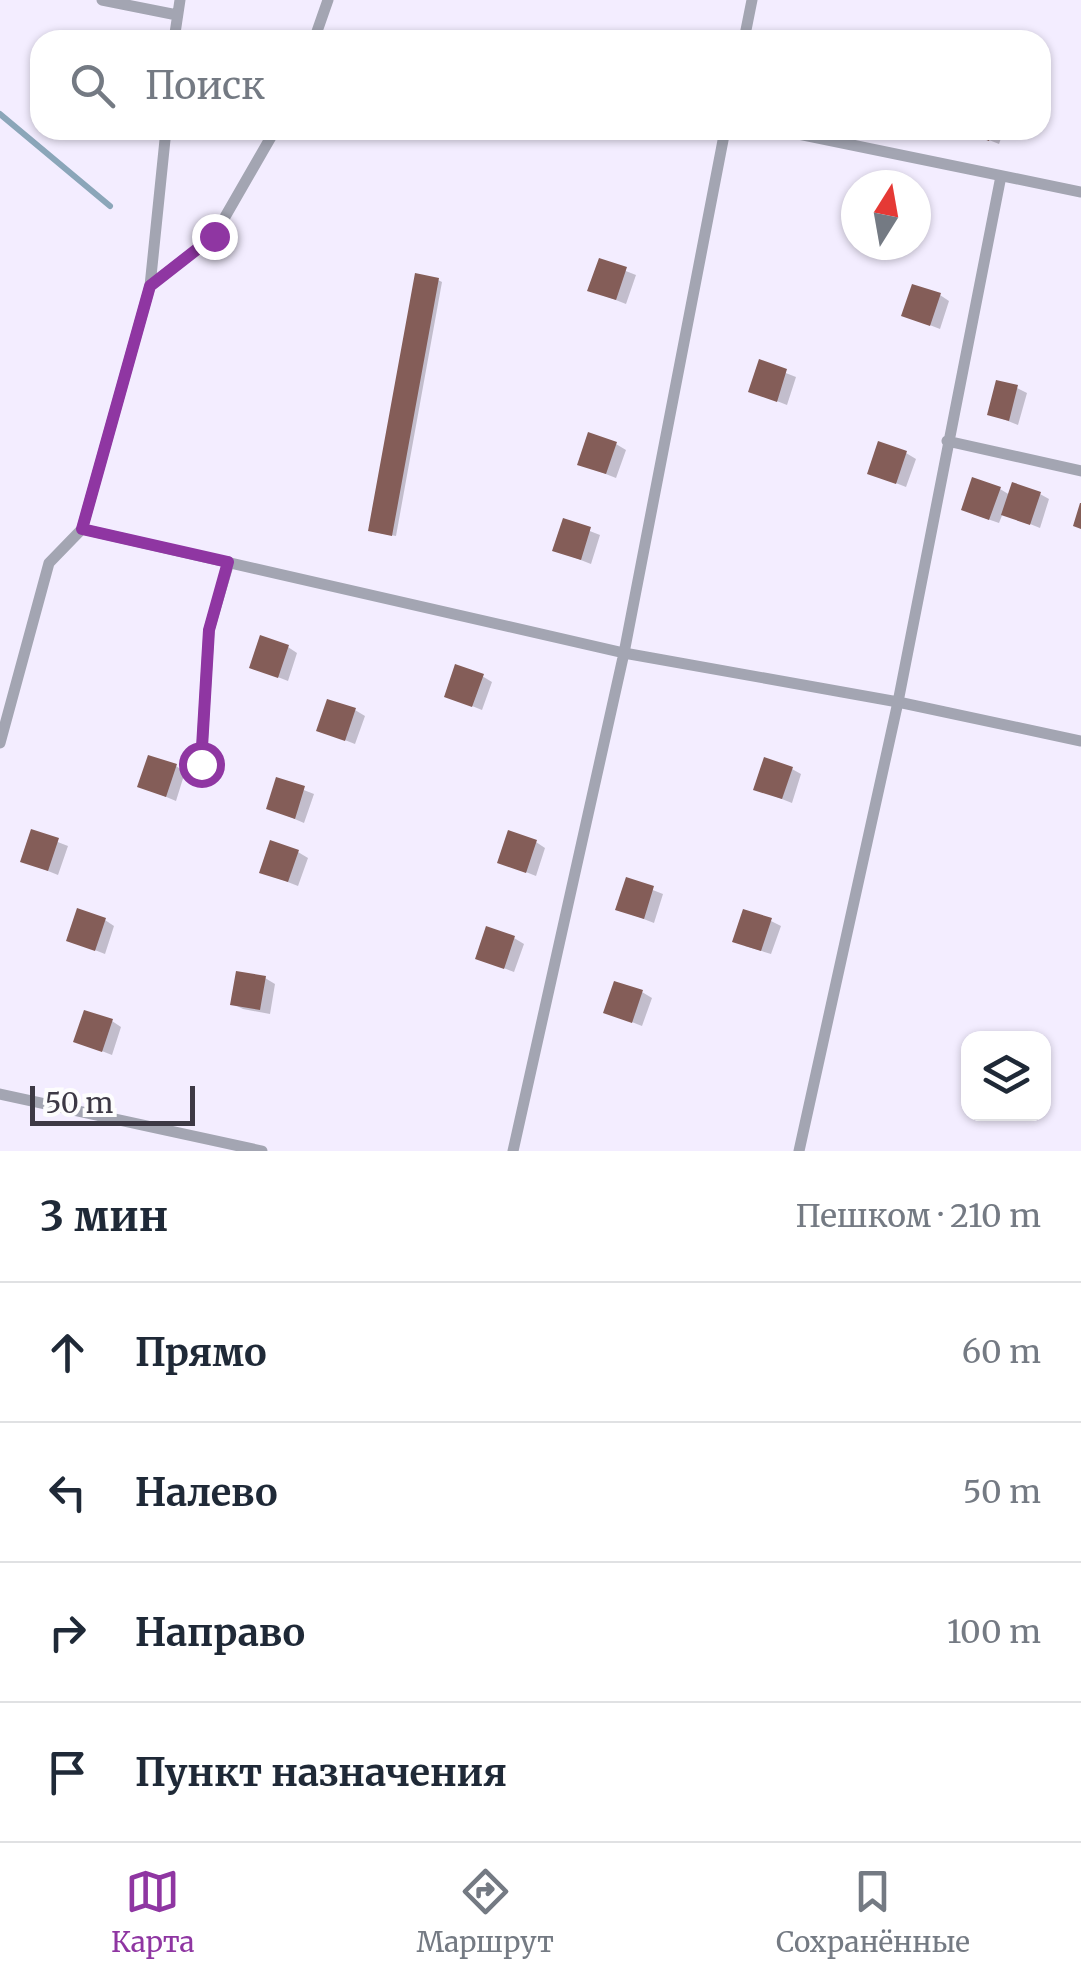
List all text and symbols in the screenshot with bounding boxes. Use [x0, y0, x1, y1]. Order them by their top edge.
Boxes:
search box [30, 30, 1051, 140]
icon: search [65, 58, 120, 113]
text: Поиск [145, 62, 265, 109]
north arrow [841, 170, 931, 260]
route end [192, 214, 238, 260]
route start [179, 742, 225, 788]
map controls [961, 1031, 1051, 1121]
button: layers [961, 1031, 1051, 1121]
scale bar [30, 1081, 195, 1126]
text: 50 m [45, 1085, 113, 1121]
text: 3 мин [40, 1190, 168, 1242]
text: Пешком · 210 m [796, 1196, 1041, 1236]
icon: ahead [40, 1325, 95, 1380]
text: Прямо [135, 1329, 267, 1376]
text: 60 m [962, 1332, 1041, 1372]
icon: left [40, 1465, 95, 1520]
text: Налево [135, 1469, 278, 1516]
text: 50 m [963, 1472, 1041, 1512]
icon: right [40, 1605, 95, 1660]
text: Направо [135, 1609, 305, 1656]
text: 100 m [947, 1612, 1041, 1652]
icon: arrive [40, 1745, 95, 1800]
text: Пункт назначения [135, 1749, 507, 1796]
tab: Карта [111, 1864, 194, 1960]
tab: Маршрут [417, 1864, 554, 1960]
tab: Сохранённые [776, 1864, 970, 1960]

